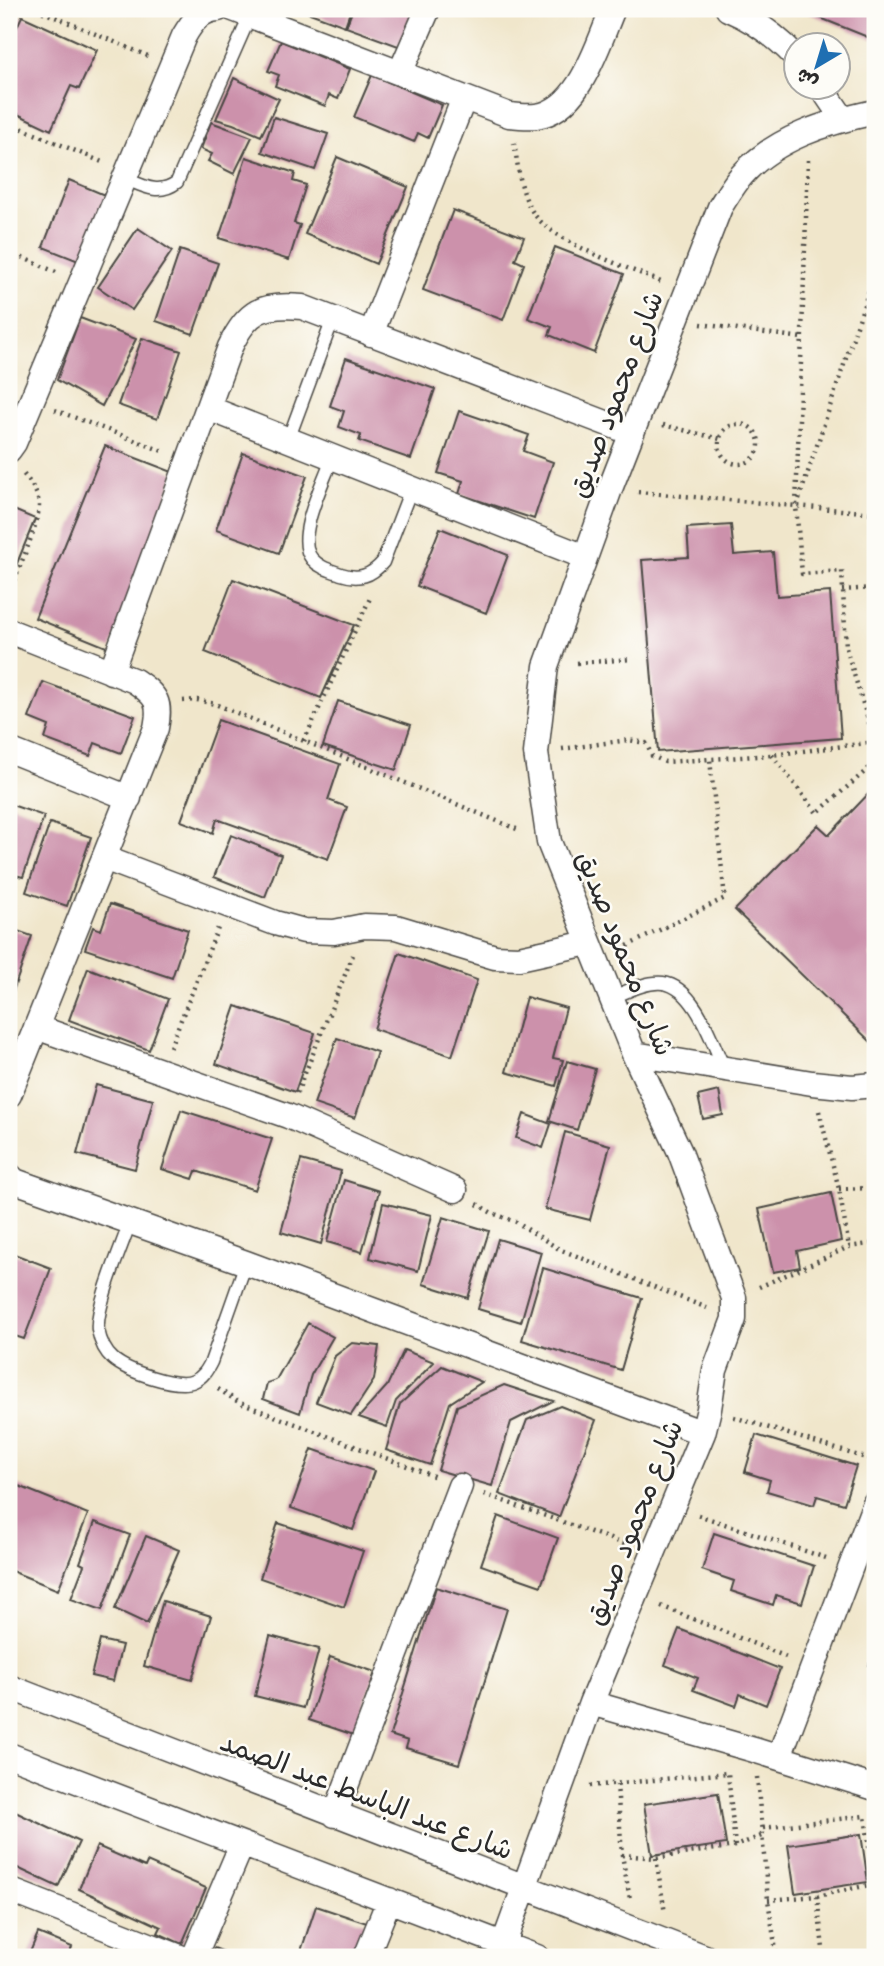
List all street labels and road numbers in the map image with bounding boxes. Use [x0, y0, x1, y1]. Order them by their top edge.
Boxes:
street label: شارع محمود صديق [560, 286, 673, 503]
street label: شارع محمود صديق [567, 845, 683, 1062]
street label: شارع محمود صديق [576, 1414, 692, 1631]
street label: شارع عبد الباسط عبد الصمد [215, 1723, 518, 1869]

